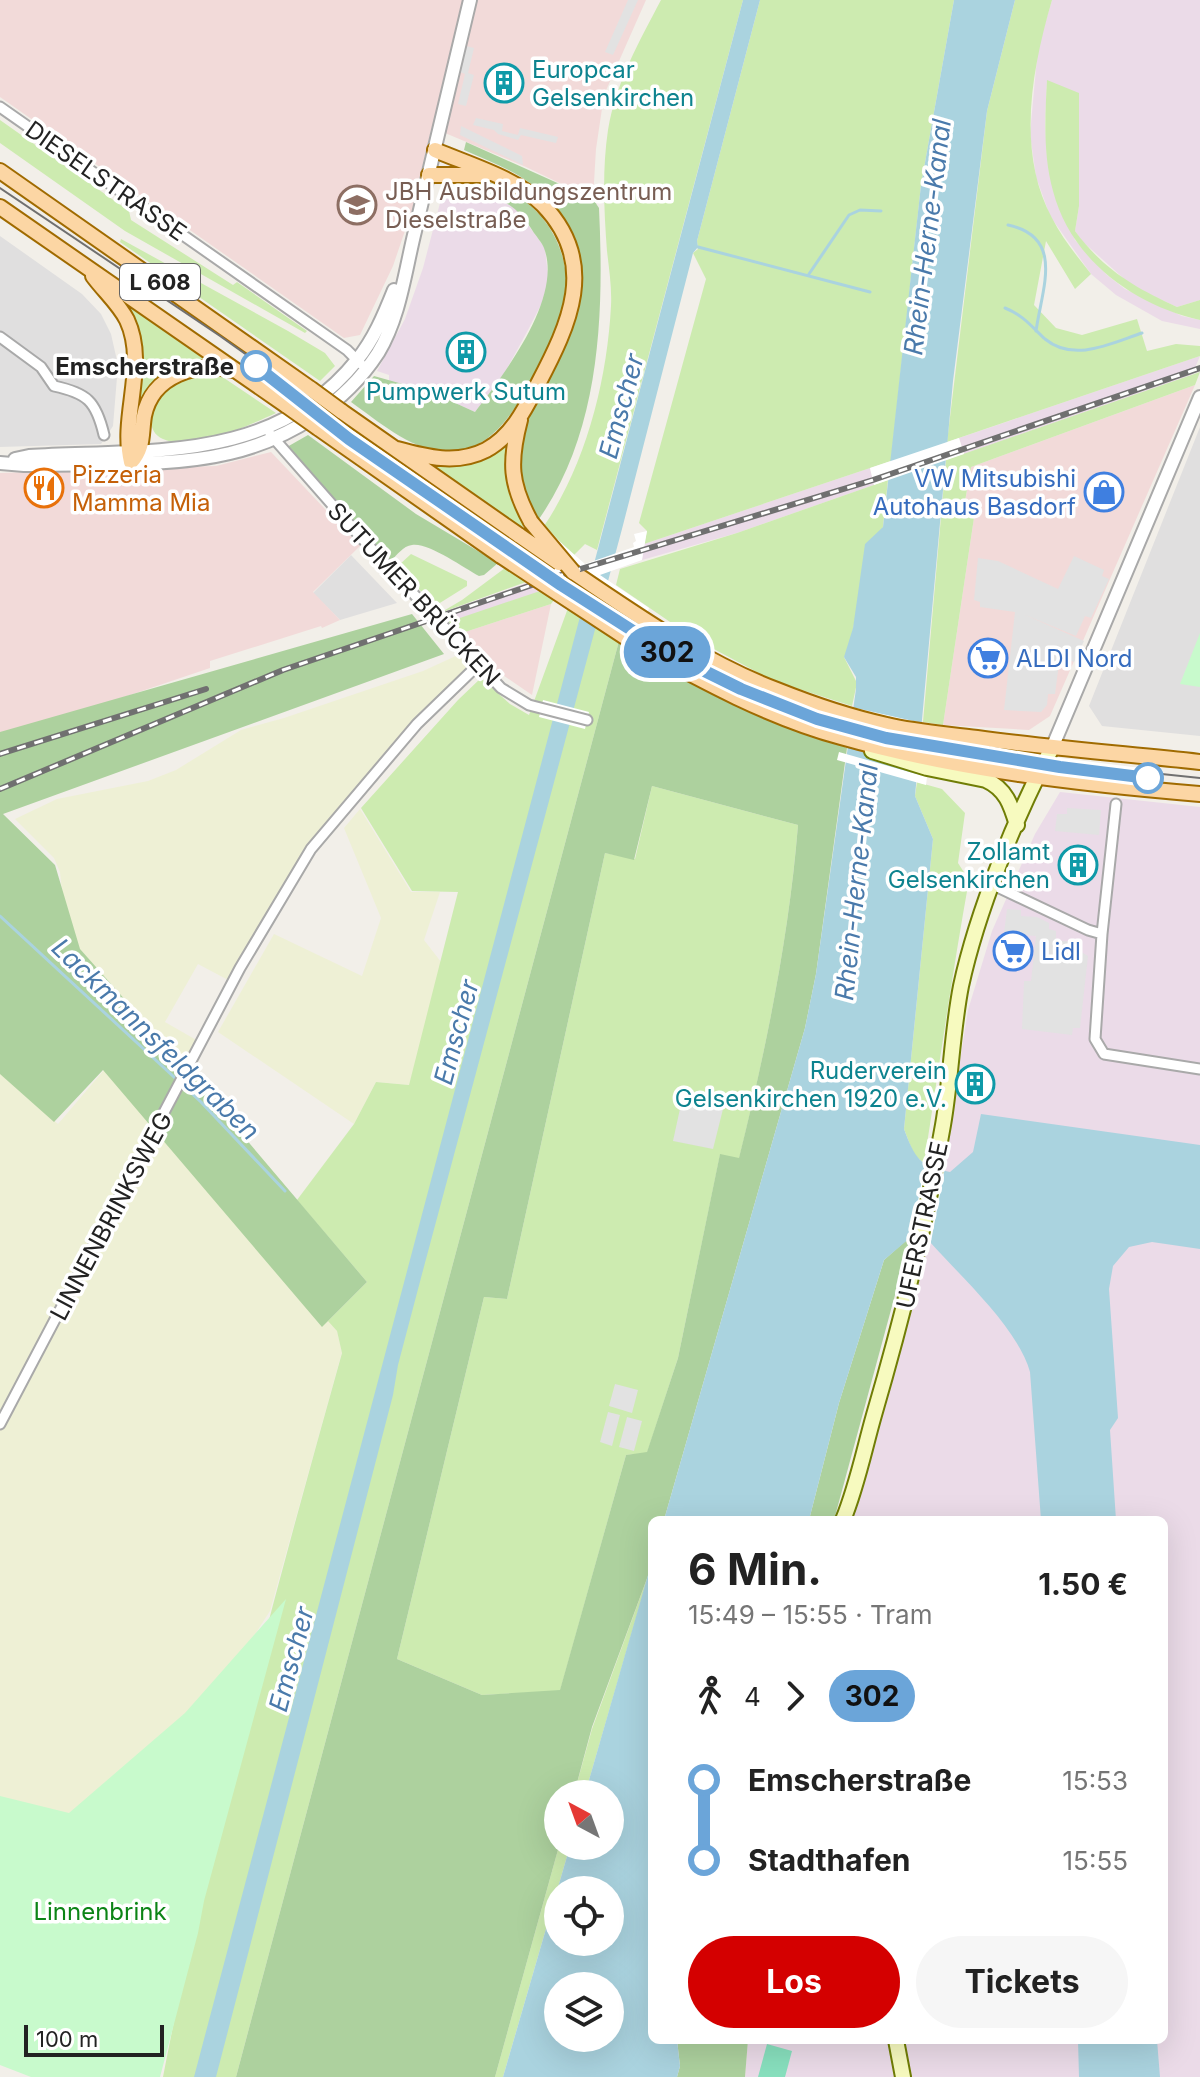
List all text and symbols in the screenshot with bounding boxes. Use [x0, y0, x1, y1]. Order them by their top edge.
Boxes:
place label: Europcar Gelsenkirchen [532, 55, 694, 112]
building icon: Europcar Gelsenkirchen [483, 62, 525, 104]
street label: DIESELSTRASSE [20, 115, 192, 247]
water label: Rhein-Herne-Kanal [897, 117, 957, 357]
place label: JBH Ausbildungszentrum Dieselstraße [385, 177, 672, 234]
school or university icon: JBH Ausbildungszentrum Dieselstraße [336, 184, 378, 226]
road number: L 608 [120, 264, 200, 300]
building icon: Pumpwerk Sutum [445, 331, 487, 373]
water label: Emscher [592, 349, 650, 462]
marker: Emscherstraße [241, 351, 271, 381]
place label: Emscherstraße [55, 352, 234, 381]
place label: Pumpwerk Sutum [366, 377, 566, 406]
place label: Pizzeria Mamma Mia [72, 460, 210, 517]
place label: VW Mitsubishi Autohaus Basdorf [873, 464, 1076, 521]
restaurant icon: Pizzeria Mamma Mia [23, 467, 65, 509]
shop icon: VW Mitsubishi Autohaus Basdorf [1083, 471, 1125, 513]
street label: SUTUMER BRÜCKEN [322, 496, 506, 692]
line badge: 302 [621, 626, 713, 678]
text: 302 [640, 635, 694, 669]
supermarket icon: ALDI Nord [967, 637, 1009, 679]
place label: ALDI Nord [1016, 644, 1132, 673]
water label: Rhein-Herne-Kanal [828, 762, 884, 1002]
unlabelled marker [1133, 763, 1163, 793]
place label: Zollamt Gelsenkirchen [888, 837, 1050, 894]
building icon: Zollamt Gelsenkirchen [1057, 844, 1099, 886]
supermarket icon: Lidl [992, 930, 1034, 972]
water label: Lackmannsfeldgraben [46, 932, 266, 1146]
place label: Lidl [1041, 937, 1081, 966]
water label: Emscher [427, 975, 485, 1088]
place label: Ruderverein Gelsenkirchen 1920 e.V. [675, 1056, 947, 1113]
building icon: Ruderverein Gelsenkirchen 1920 e.V. [954, 1063, 996, 1105]
street label: LINNENBRINKSWEG [44, 1107, 178, 1325]
street label: UFERSTRASSE [890, 1139, 954, 1311]
text: 6 Min. [688, 1542, 822, 1596]
text: 1.50 € [1038, 1566, 1128, 1602]
text: 15:49 – 15:55 · Tram [688, 1599, 933, 1630]
water label: Emscher [262, 1602, 320, 1715]
icon: walk [688, 1674, 732, 1718]
icon: forward [773, 1674, 817, 1718]
text: 302 [845, 1679, 899, 1713]
text: 4 [744, 1681, 761, 1712]
text: Emscherstraße [748, 1762, 971, 1798]
text: 15:53 [1062, 1765, 1128, 1796]
north arrow [544, 1780, 624, 1860]
map controls [544, 1780, 624, 2052]
text: Stadthafen [748, 1842, 911, 1878]
text: 15:55 [1063, 1845, 1128, 1876]
button: locate [544, 1876, 624, 1956]
park label: Linnenbrink [33, 1897, 167, 1926]
button: Los [688, 1936, 900, 2028]
button: Tickets [916, 1936, 1128, 2028]
button: layers [544, 1972, 624, 2052]
scale bar [24, 2021, 164, 2057]
text: 100 m [36, 2026, 98, 2052]

